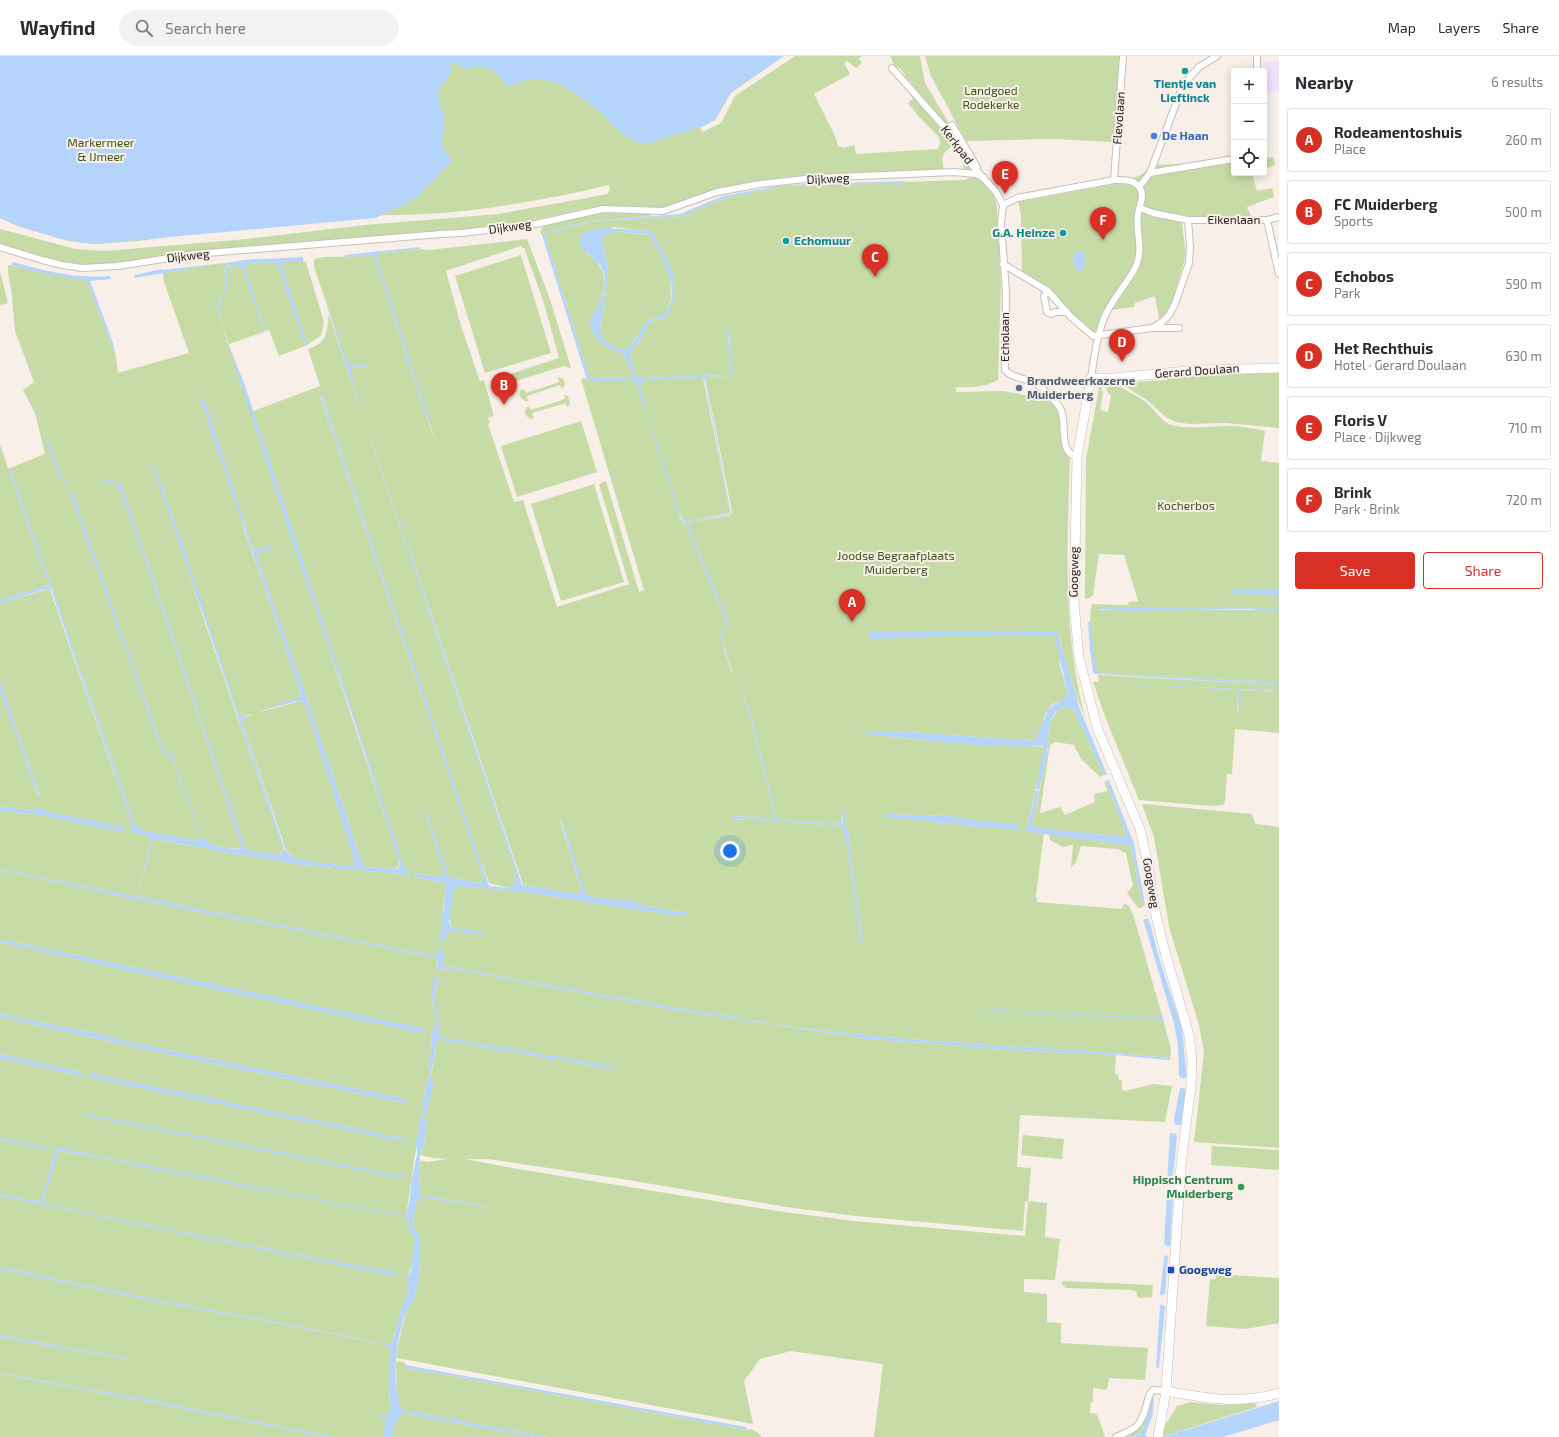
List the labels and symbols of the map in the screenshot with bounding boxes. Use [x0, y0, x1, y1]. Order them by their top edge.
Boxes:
marker: Tientje van Lieftinck [1180, 66, 1190, 76]
place label: Tientje van Lieftinck [1154, 76, 1216, 104]
park label: Landgoed Rodekerke [962, 83, 1020, 111]
street label: Flevolaan [1109, 91, 1127, 145]
street label: Kerkpad [939, 122, 977, 166]
place label: De Haan [1162, 128, 1209, 142]
marker: De Haan [1149, 131, 1159, 141]
park label: Markermeer & IJmeer [67, 135, 135, 163]
pin: E [992, 161, 1018, 194]
street label: Dijkweg [806, 170, 850, 187]
pin: F [1090, 207, 1116, 240]
street label: Eikenlaan [1208, 212, 1260, 226]
street label: Dijkweg [488, 216, 533, 237]
place label: G.A. Heinze [992, 225, 1055, 239]
marker: G.A. Heinze [1058, 228, 1068, 238]
place label: Echomuur [794, 233, 851, 247]
marker: Echomuur [781, 236, 791, 246]
pin: C [862, 244, 888, 277]
street label: Dijkweg [166, 245, 211, 266]
street label: Echolaan [997, 312, 1011, 362]
pin: D [1109, 329, 1135, 362]
street label: Gerard Doulaan [1154, 360, 1240, 380]
pin: B [491, 372, 517, 405]
place label: Brandweerkazerne Muiderberg [1027, 373, 1136, 401]
marker: Brandweerkazerne Muiderberg [1014, 383, 1024, 393]
park label: Kocherbos [1157, 498, 1215, 512]
street label: Googweg [1066, 546, 1080, 598]
park label: Joodse Begraafplaats Muiderberg [837, 548, 955, 576]
pin: A [839, 589, 865, 622]
your location [720, 841, 740, 861]
street label: Googweg [1141, 857, 1163, 909]
place label: Hippisch Centrum Muiderberg [1133, 1172, 1233, 1200]
marker: Hippisch Centrum Muiderberg [1236, 1182, 1246, 1192]
place label: Googweg [1179, 1262, 1232, 1276]
marker: Googweg [1166, 1265, 1176, 1275]

